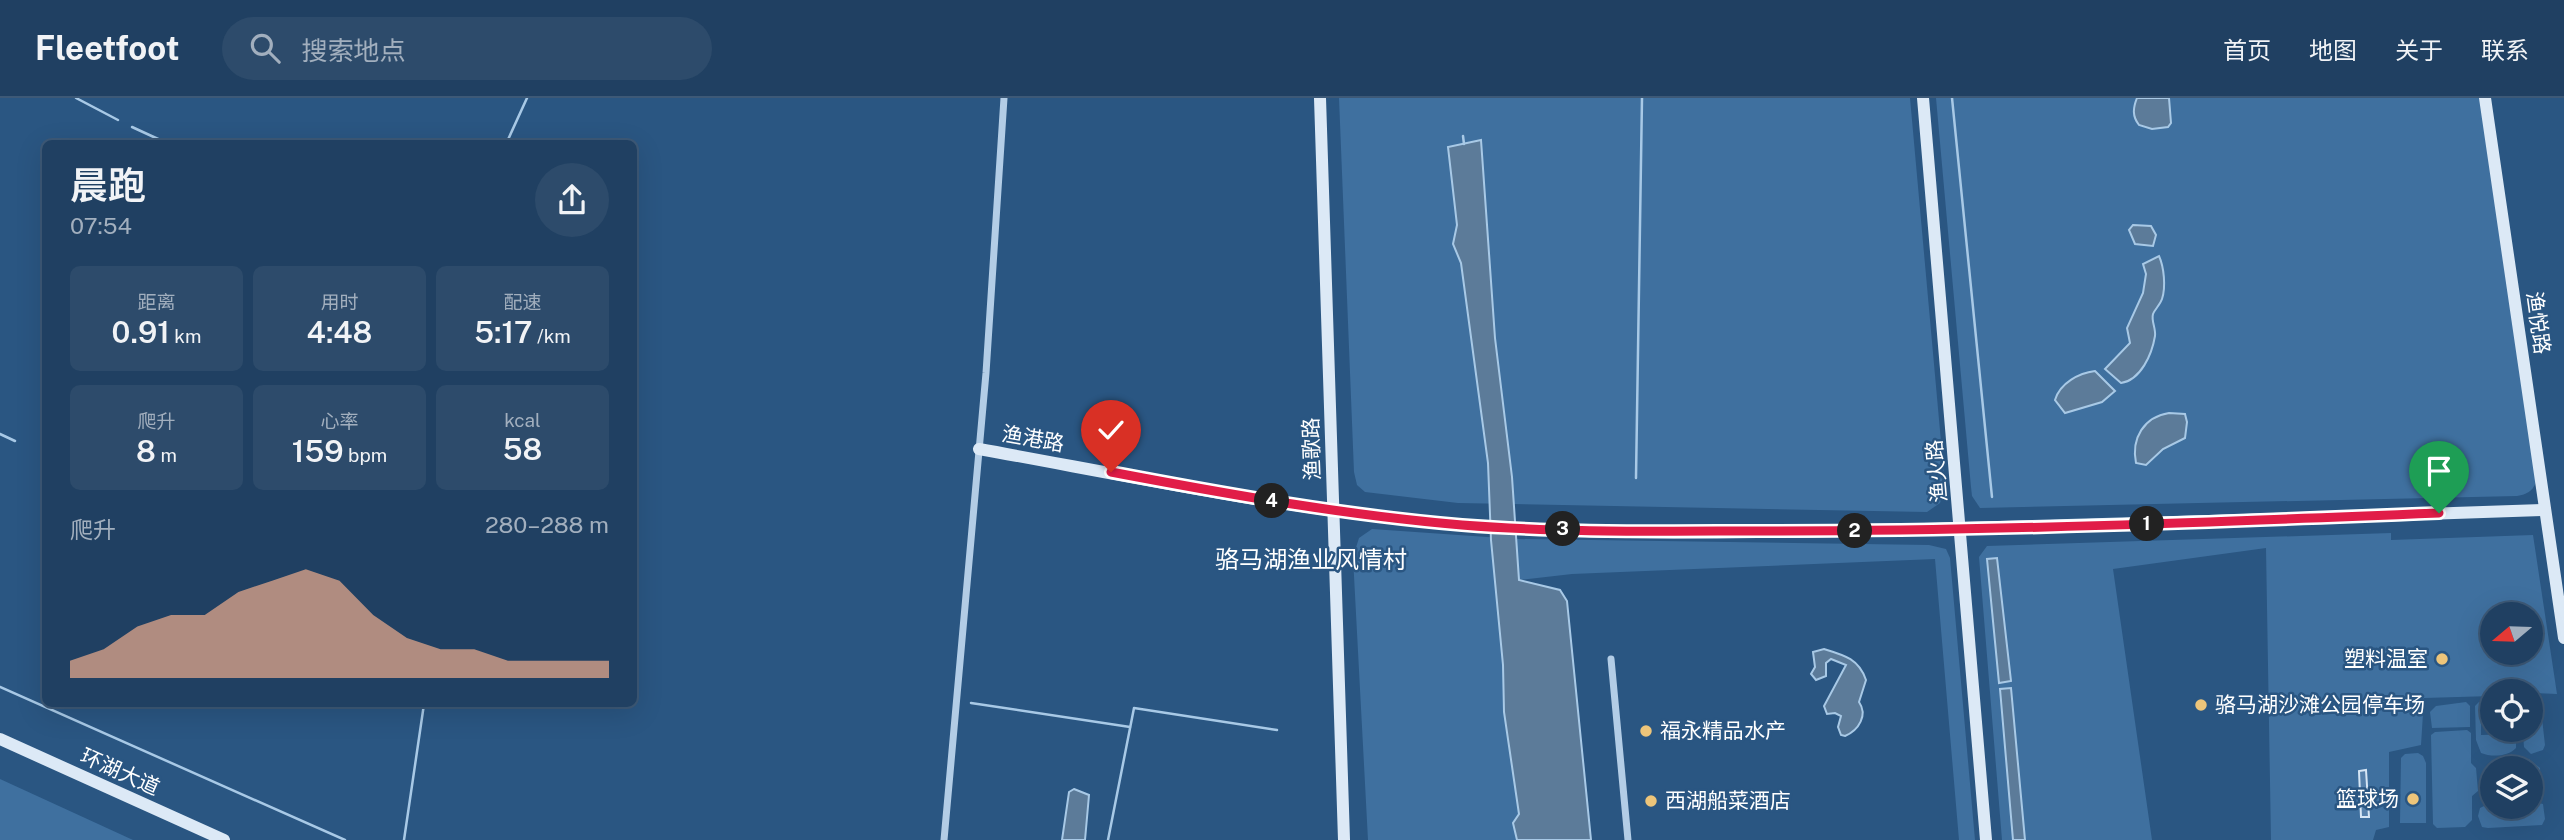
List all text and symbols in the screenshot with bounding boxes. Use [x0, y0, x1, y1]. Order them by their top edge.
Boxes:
search box [222, 17, 712, 80]
text: Fleetfoot [35, 29, 180, 67]
icon: search [246, 29, 284, 67]
text: 搜索地点 [302, 35, 406, 66]
text: 首页 [2223, 36, 2271, 64]
text: 地图 [2309, 36, 2357, 64]
text: 关于 [2395, 36, 2443, 64]
text: 联系 [2481, 36, 2529, 64]
text: 晨跑 [70, 163, 146, 208]
button: share [535, 163, 609, 237]
text: 07:54 [70, 212, 132, 239]
street label: 渔悦路 [2522, 290, 2555, 356]
text: 距离 [137, 291, 176, 313]
text: 用时 [320, 291, 359, 313]
text: 配速 [503, 291, 542, 313]
text: 0.91 [112, 314, 170, 350]
text: 4:48 [307, 314, 372, 350]
text: 5:17 [474, 314, 532, 350]
text: km [170, 325, 201, 347]
text: /km [532, 325, 571, 347]
pin [1081, 400, 1141, 472]
text: kcal [504, 409, 541, 431]
text: 爬升 [137, 410, 176, 432]
text: 心率 [320, 410, 359, 432]
icon: check [1092, 411, 1130, 449]
street label: 渔歌路 [1298, 417, 1325, 481]
street label: 渔港路 [1000, 421, 1066, 456]
text: 58 [503, 431, 542, 467]
text: 8 [136, 433, 156, 469]
text: 159 [292, 433, 343, 469]
street label: 渔火路 [1921, 439, 1952, 504]
pin [2409, 441, 2469, 513]
text: m [156, 444, 177, 466]
text: bpm [343, 444, 387, 466]
icon: arrive [2420, 452, 2458, 490]
pin: 4 [1254, 484, 1290, 518]
text: 4 [1265, 489, 1278, 511]
pin: 1 [2130, 506, 2164, 542]
text: 280–288 m [485, 511, 609, 538]
pin: 3 [1546, 512, 1580, 546]
text: 1 [2142, 512, 2151, 534]
pin: 2 [1838, 514, 1872, 548]
text: 爬升 [70, 516, 116, 543]
text: 3 [1556, 517, 1569, 539]
text: 2 [1848, 519, 1861, 541]
district label: 骆马湖渔业风情村 [1215, 545, 1407, 573]
north arrow [2480, 602, 2543, 665]
map controls [2480, 602, 2543, 819]
place label: 塑料温室 [2344, 646, 2428, 671]
marker: 塑料温室 [2434, 651, 2450, 667]
button: locate [2480, 679, 2543, 742]
place label: 骆马湖沙滩公园停车场 [2215, 692, 2425, 717]
marker: 骆马湖沙滩公园停车场 [2193, 697, 2209, 713]
place label: 福永精品水产 [1660, 718, 1786, 743]
marker: 福永精品水产 [1638, 723, 1654, 739]
street label: 环湖大道 [77, 743, 164, 800]
button: layers [2480, 756, 2543, 819]
place label: 篮球场 [2336, 786, 2399, 811]
place label: 西湖船菜酒店 [1665, 788, 1791, 813]
marker: 篮球场 [2405, 791, 2421, 807]
marker: 西湖船菜酒店 [1643, 793, 1659, 809]

